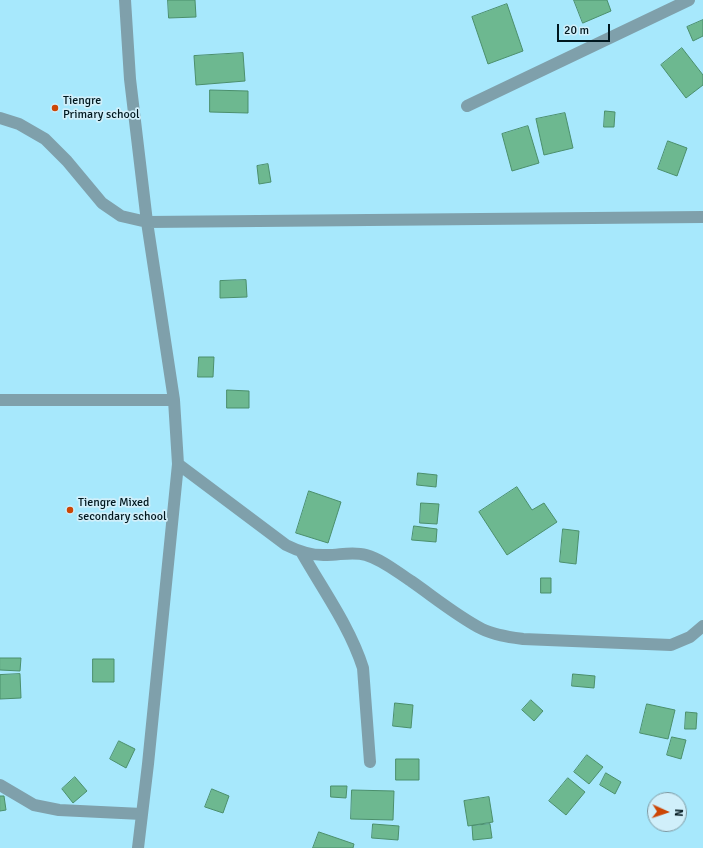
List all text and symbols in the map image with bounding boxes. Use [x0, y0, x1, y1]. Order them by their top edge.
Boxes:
scale bar [559, 16, 612, 42]
text: 20 m [564, 23, 589, 38]
place label: Tiengre Primary school [63, 94, 140, 122]
marker: Tiengre Primary school [50, 103, 60, 113]
place label: Tiengre Mixed secondary school [78, 496, 166, 524]
marker: Tiengre Mixed secondary school [65, 505, 75, 515]
north arrow [647, 792, 687, 832]
text: N [672, 808, 685, 817]

